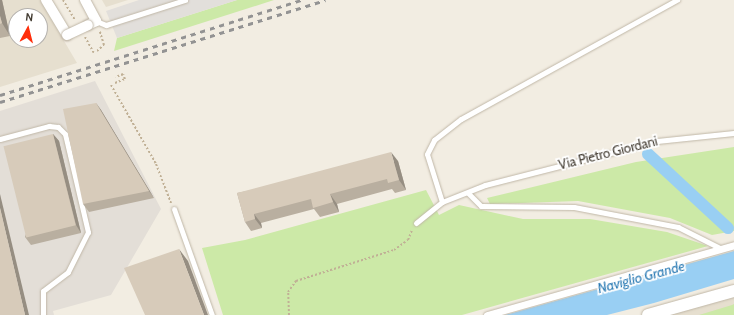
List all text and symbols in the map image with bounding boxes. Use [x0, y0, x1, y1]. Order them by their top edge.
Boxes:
north arrow [8, 8, 48, 48]
text: N [25, 10, 34, 25]
street label: Via Pietro Giordani [557, 133, 659, 173]
water label: Naviglio Grande [596, 257, 686, 297]

